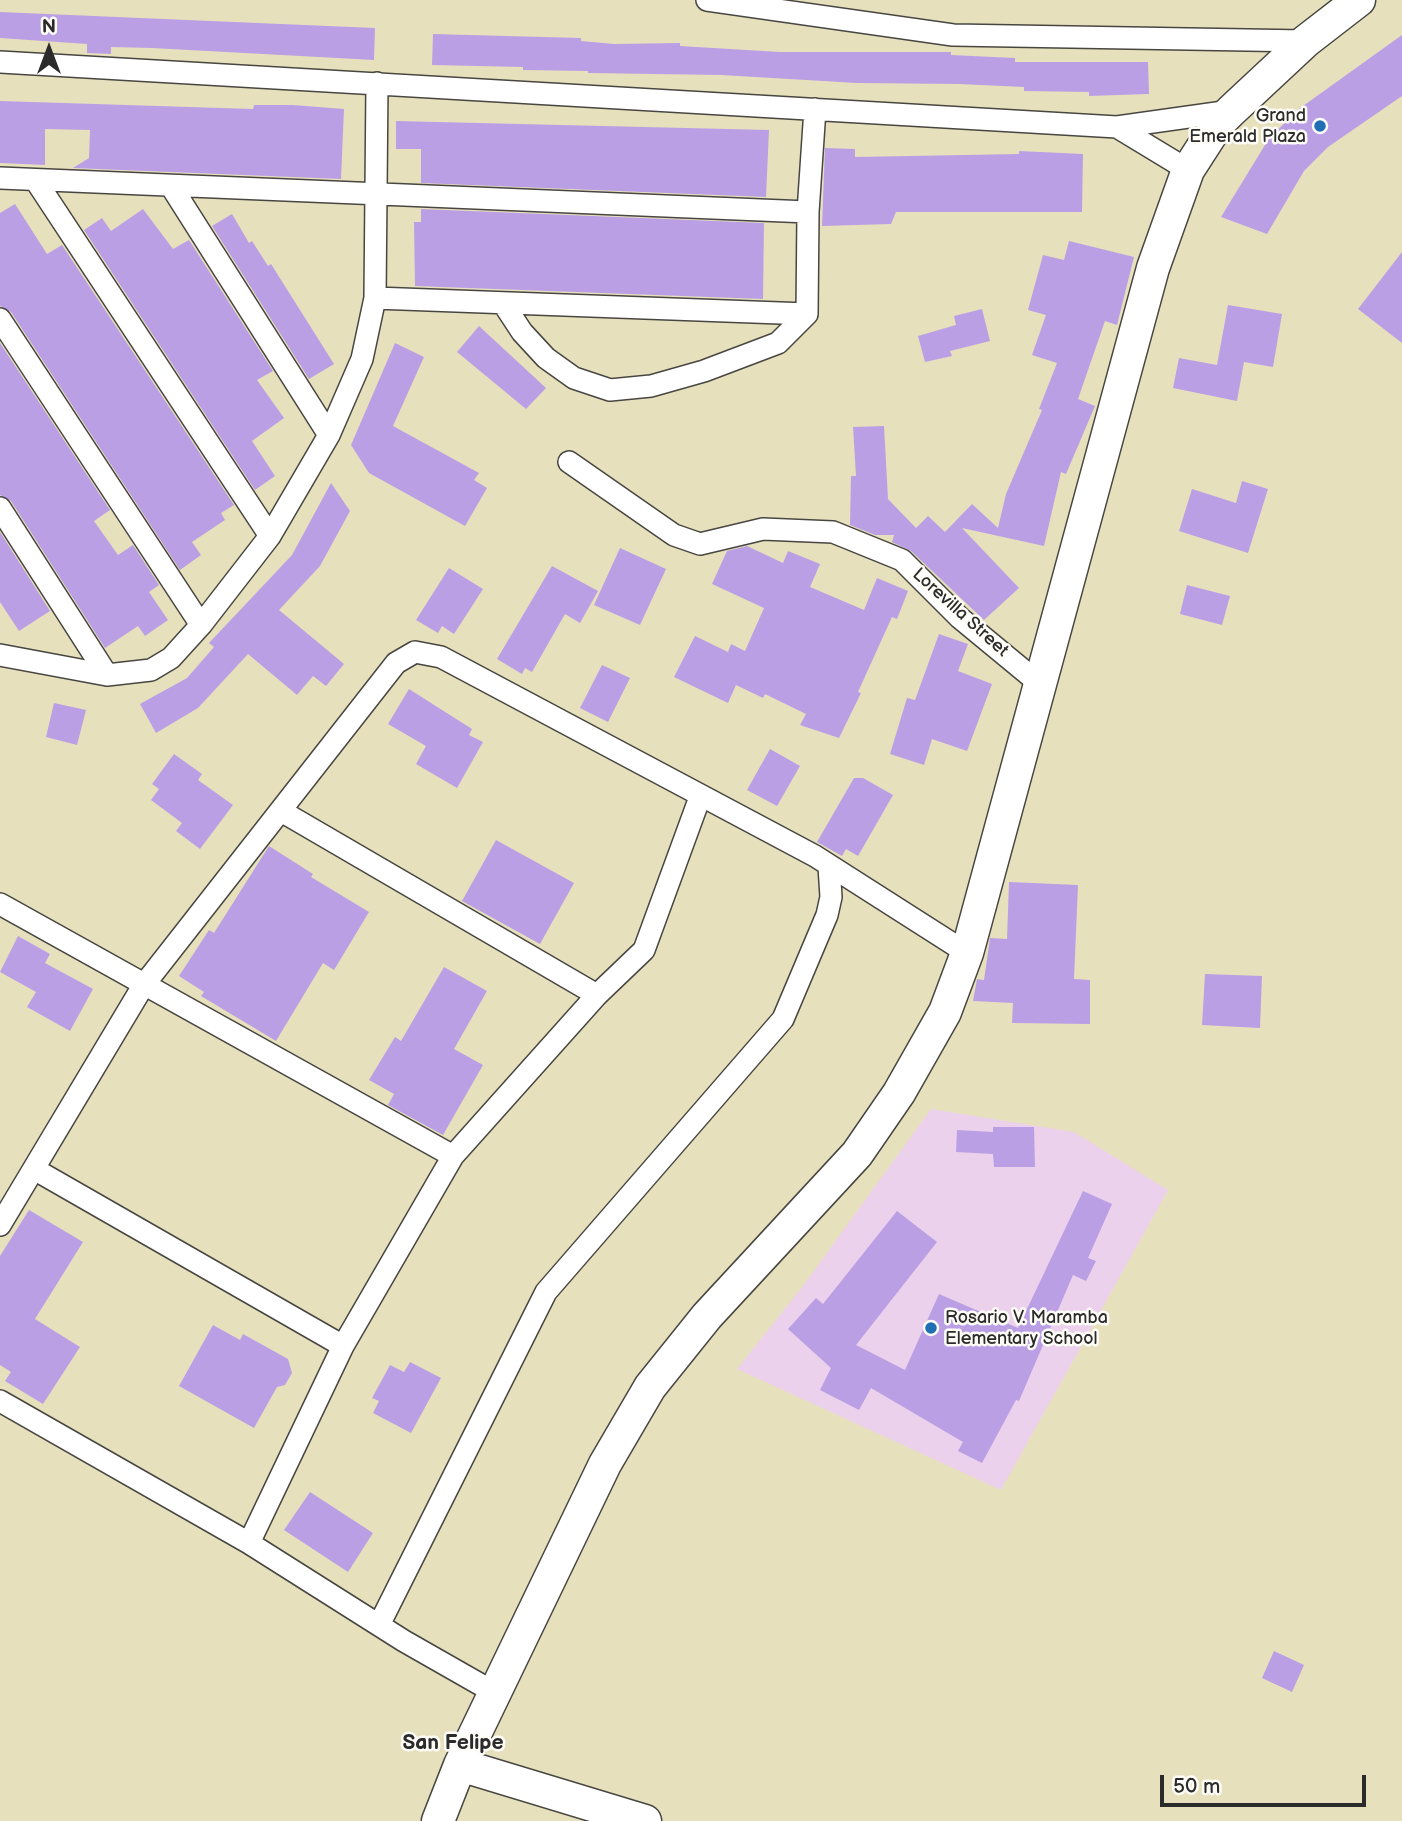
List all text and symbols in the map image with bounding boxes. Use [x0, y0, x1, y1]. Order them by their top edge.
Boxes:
north arrow [14, 14, 84, 84]
text: N [42, 16, 56, 39]
place label: Grand Emerald Plaza [1189, 105, 1306, 148]
marker: Grand Emerald Plaza [1312, 118, 1328, 134]
street label: Lorevilla Street [907, 564, 1013, 662]
place label: Rosario V. Maramba Elementary School [945, 1307, 1108, 1350]
marker: Rosario V. Maramba Elementary School [923, 1320, 939, 1336]
district label: San Felipe [403, 1731, 503, 1757]
scale bar [1164, 1762, 1370, 1806]
text: 50 m [1173, 1774, 1220, 1799]

